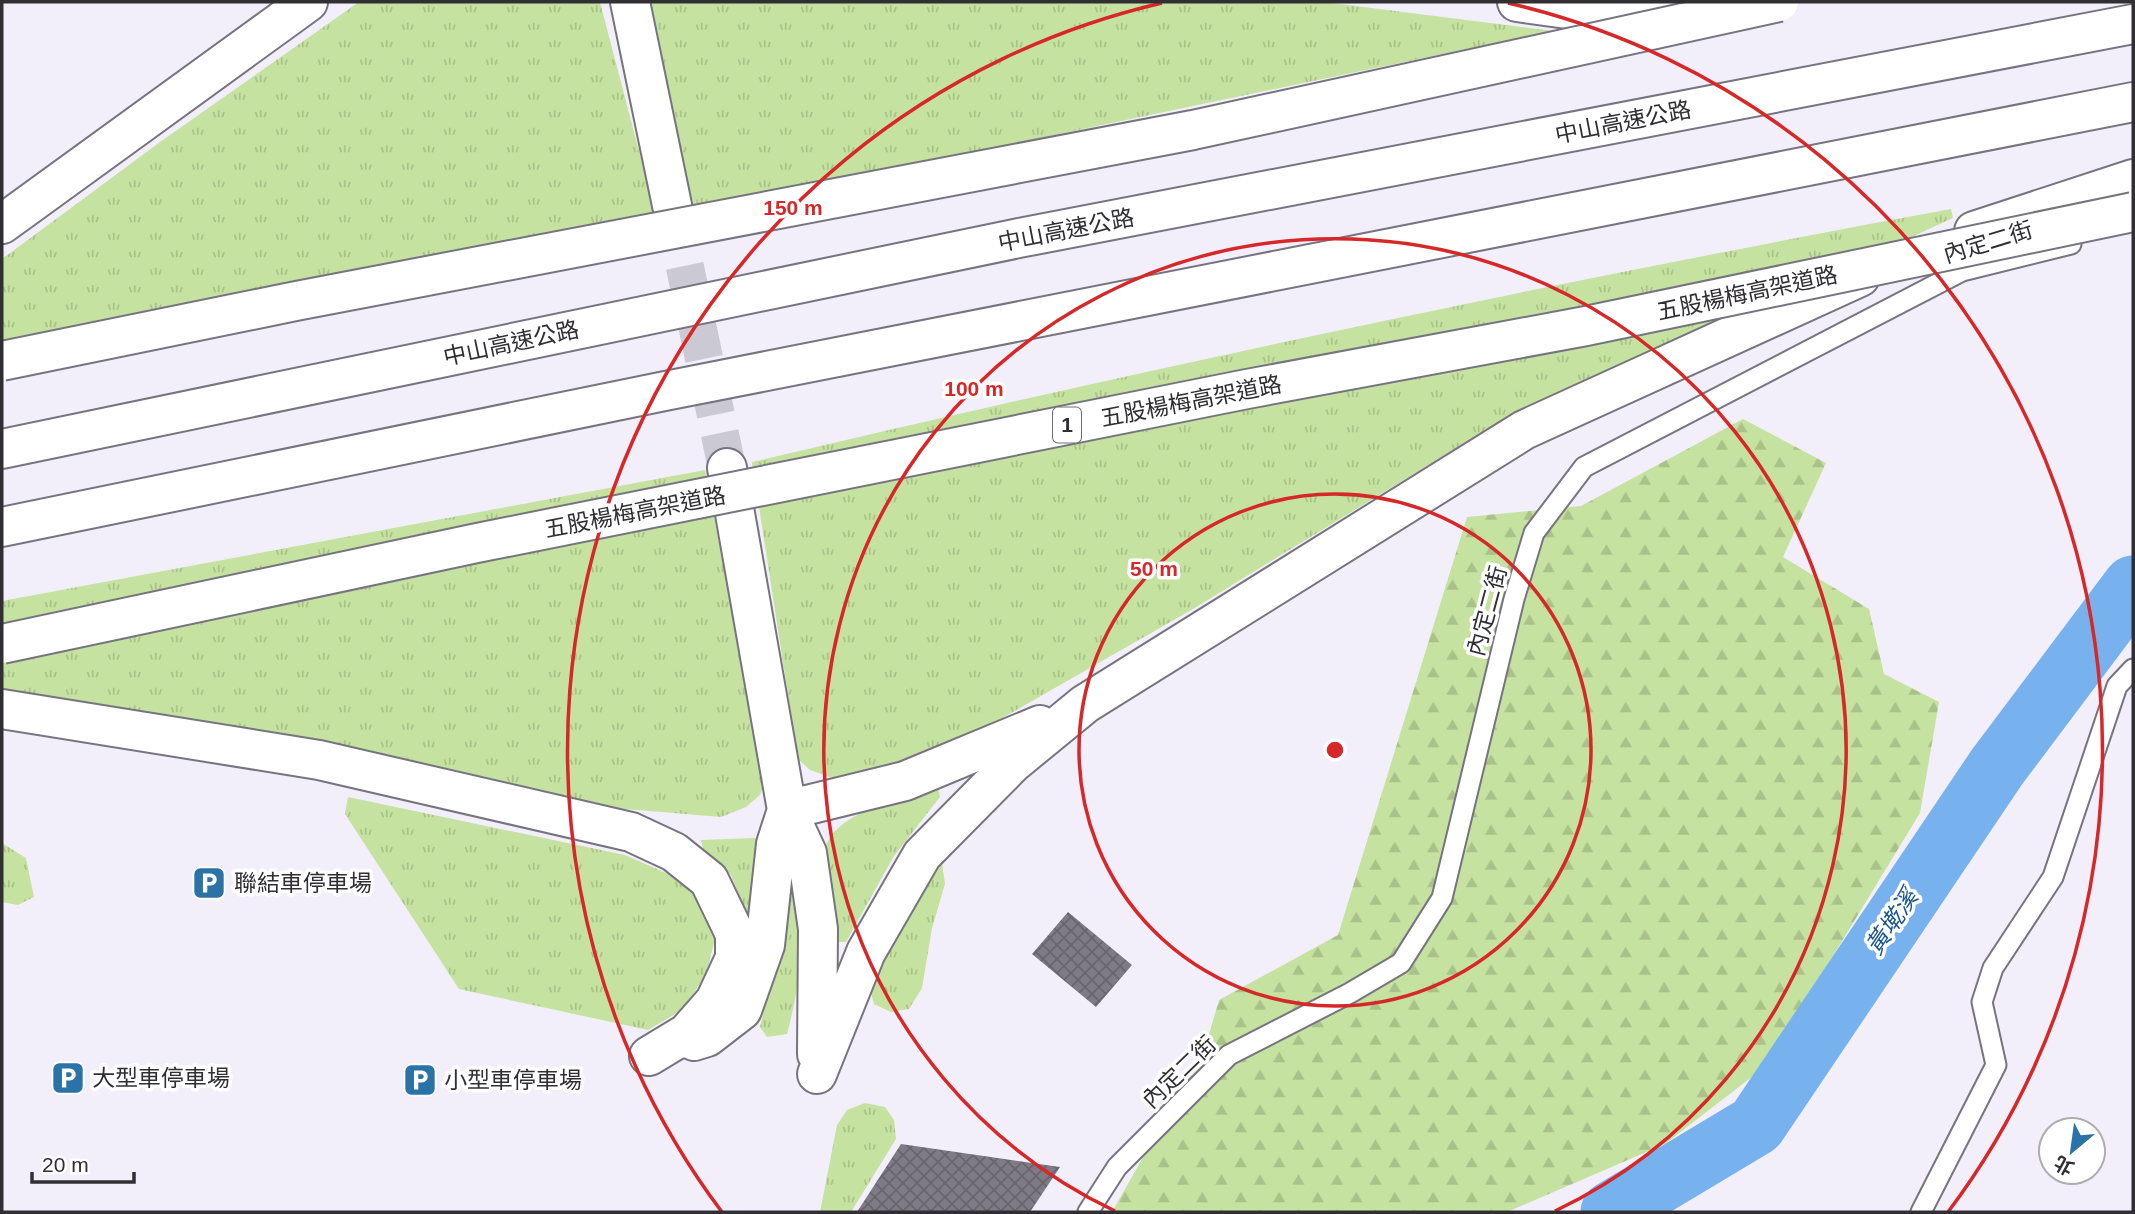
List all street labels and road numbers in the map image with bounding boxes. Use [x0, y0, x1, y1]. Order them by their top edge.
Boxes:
street label: 中山高速公路 [1553, 96, 1693, 148]
street label: 中山高速公路 [996, 204, 1136, 256]
street label: 內定二街 [1940, 216, 2036, 268]
street label: 五股楊梅高架道路 [1654, 261, 1840, 325]
street label: 中山高速公路 [441, 316, 581, 370]
street label: 五股楊梅高架道路 [1098, 371, 1284, 431]
road number: 1 [1053, 408, 1081, 442]
street label: 五股楊梅高架道路 [542, 482, 728, 542]
street label: 內定二街 [1463, 563, 1511, 659]
street label: 內定二街 [1137, 1031, 1221, 1113]

